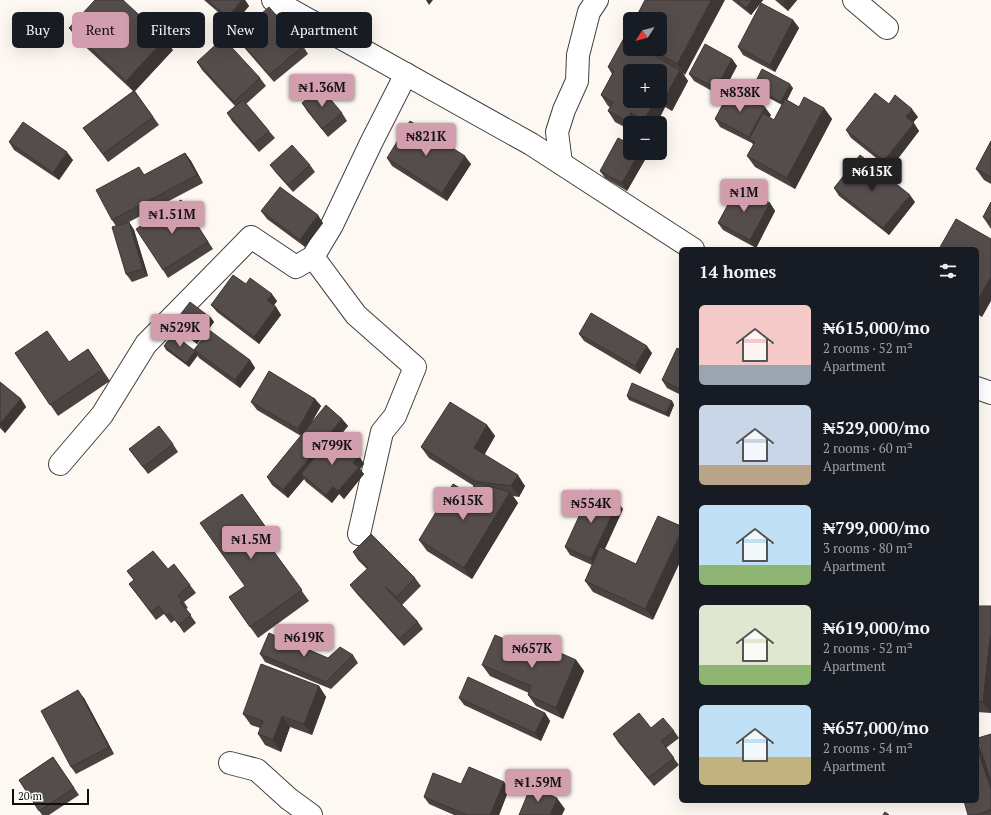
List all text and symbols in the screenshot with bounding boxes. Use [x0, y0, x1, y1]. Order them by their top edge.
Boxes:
chip: Buy [12, 12, 64, 48]
chip: Rent [72, 12, 129, 48]
chip: Filters [137, 12, 205, 48]
chip: New [213, 12, 268, 48]
chip: Apartment [276, 12, 372, 48]
north arrow [623, 12, 667, 56]
map controls [623, 12, 667, 160]
button: + [623, 64, 667, 108]
pin: ₦1.36M [289, 74, 355, 108]
text: ₦1.36M [298, 78, 346, 96]
pin: ₦838K [712, 79, 768, 113]
text: ₦838K [720, 83, 760, 101]
button: − [623, 116, 667, 160]
pin: ₦821K [398, 123, 454, 157]
text: ₦821K [406, 127, 446, 145]
pin: ₦615K [844, 158, 900, 192]
text: ₦615K [852, 162, 892, 180]
pin: ₦1M [725, 179, 763, 213]
text: ₦1M [730, 183, 758, 201]
pin: ₦1.51M [139, 201, 205, 235]
text: ₦1.51M [148, 205, 196, 223]
text: 14 homes [699, 260, 776, 283]
icon: filters [937, 260, 959, 282]
pin: ₦529K [152, 314, 208, 348]
text: ₦615,000/mo [823, 316, 930, 339]
text: ₦529K [160, 318, 200, 336]
icon: home [731, 321, 779, 369]
text: 2 rooms · 52 m² [823, 339, 913, 357]
text: Apartment [823, 357, 886, 375]
text: ₦529,000/mo [823, 416, 930, 439]
icon: home [731, 421, 779, 469]
pin: ₦799K [304, 432, 360, 466]
text: ₦799K [312, 436, 352, 454]
text: 2 rooms · 60 m² [823, 439, 913, 457]
text: Apartment [823, 457, 886, 475]
pin: ₦615K [435, 487, 491, 521]
pin: ₦554K [563, 490, 619, 524]
text: ₦615K [443, 491, 483, 509]
text: ₦554K [571, 494, 611, 512]
text: ₦799,000/mo [823, 516, 930, 539]
icon: home [731, 521, 779, 569]
pin: ₦1.5M [223, 526, 279, 560]
text: ₦1.5M [231, 530, 271, 548]
text: 3 rooms · 80 m² [823, 539, 913, 557]
text: Apartment [823, 557, 886, 575]
text: ₦619,000/mo [823, 616, 930, 639]
icon: home [731, 621, 779, 669]
pin: ₦619K [276, 624, 332, 658]
text: ₦619K [284, 628, 324, 646]
pin: ₦657K [504, 635, 560, 669]
text: ₦657K [512, 639, 552, 657]
text: 2 rooms · 52 m² [823, 639, 913, 657]
text: Apartment [823, 657, 886, 675]
text: ₦657,000/mo [823, 716, 929, 739]
icon: home [731, 721, 779, 769]
text: 2 rooms · 54 m² [823, 739, 913, 757]
text: Apartment [823, 757, 886, 775]
pin: ₦1.59M [505, 769, 571, 803]
text: ₦1.59M [514, 773, 562, 791]
scale bar [12, 787, 89, 806]
text: 20 m [18, 789, 42, 803]

